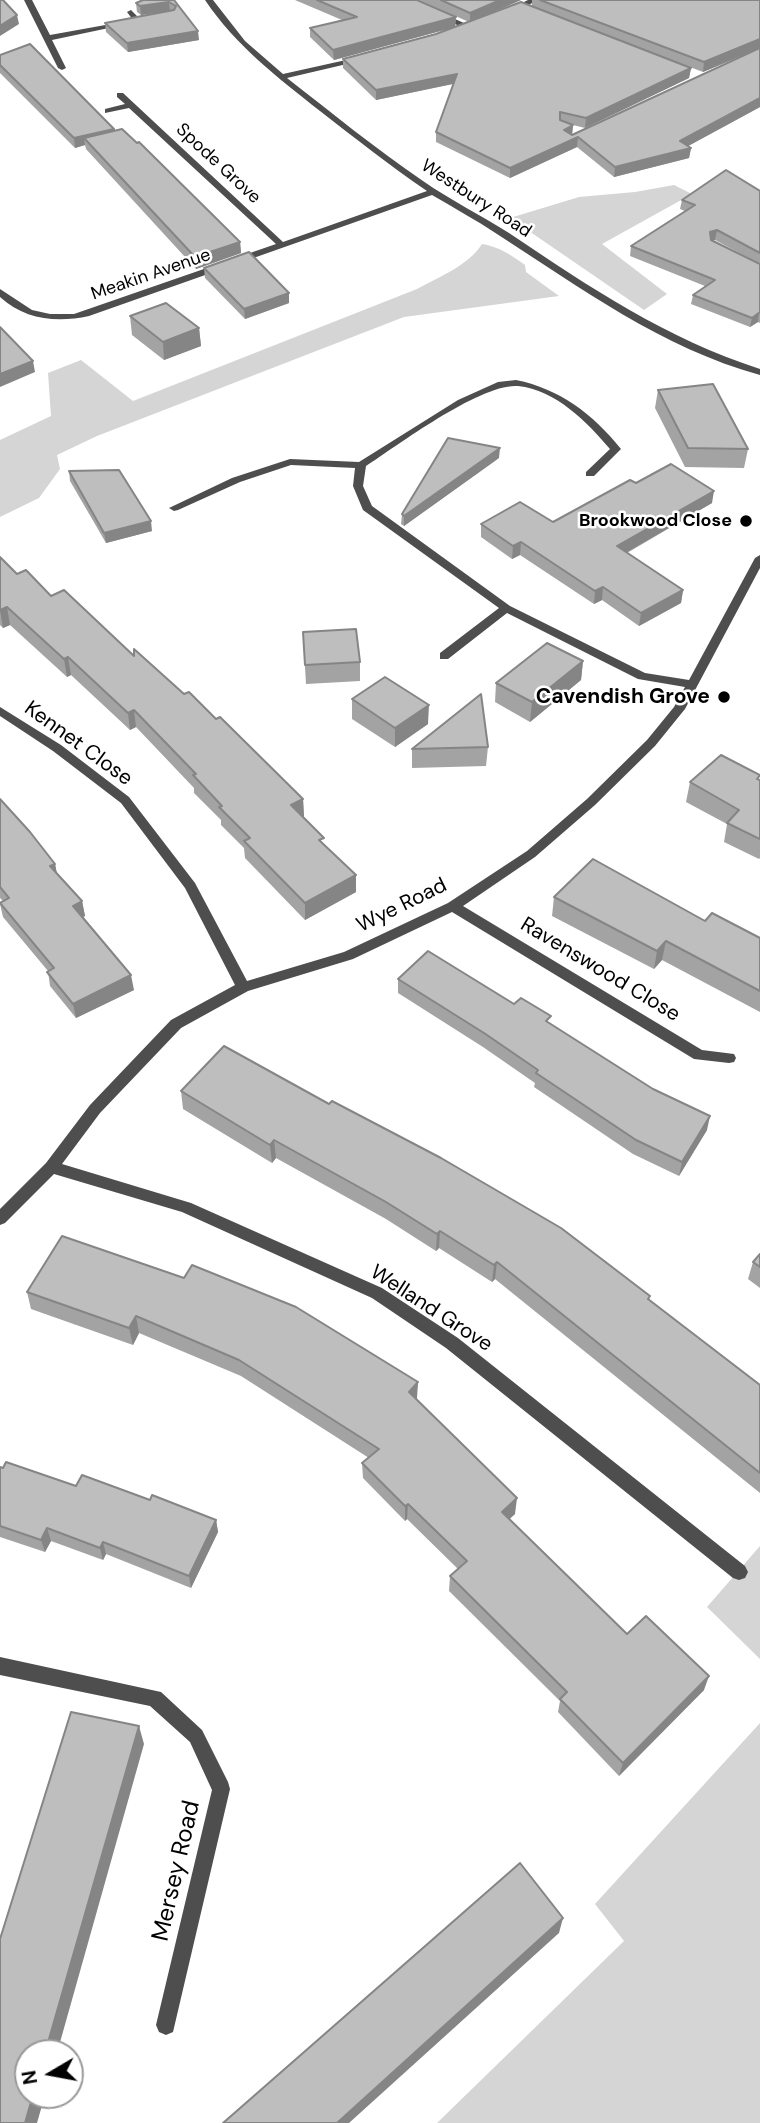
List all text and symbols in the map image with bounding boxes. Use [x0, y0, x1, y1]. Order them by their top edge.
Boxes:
street label: Spode Grove [171, 119, 265, 209]
street label: Westbury Road [417, 155, 535, 243]
street label: Meakin Avenue [88, 244, 214, 306]
place label: Brookwood Close [579, 510, 732, 532]
marker: Brookwood Close [738, 513, 754, 529]
place label: Cavendish Grove [536, 684, 710, 710]
marker: Cavendish Grove [716, 689, 732, 705]
street label: Kennet Close [19, 696, 137, 792]
street label: Wye Road [353, 873, 451, 939]
street label: Ravenswood Close [516, 912, 684, 1028]
street label: Welland Grove [365, 1260, 497, 1358]
street label: Mersey Road [147, 1798, 207, 1944]
north arrow [14, 2039, 84, 2109]
text: N [16, 2068, 43, 2086]

